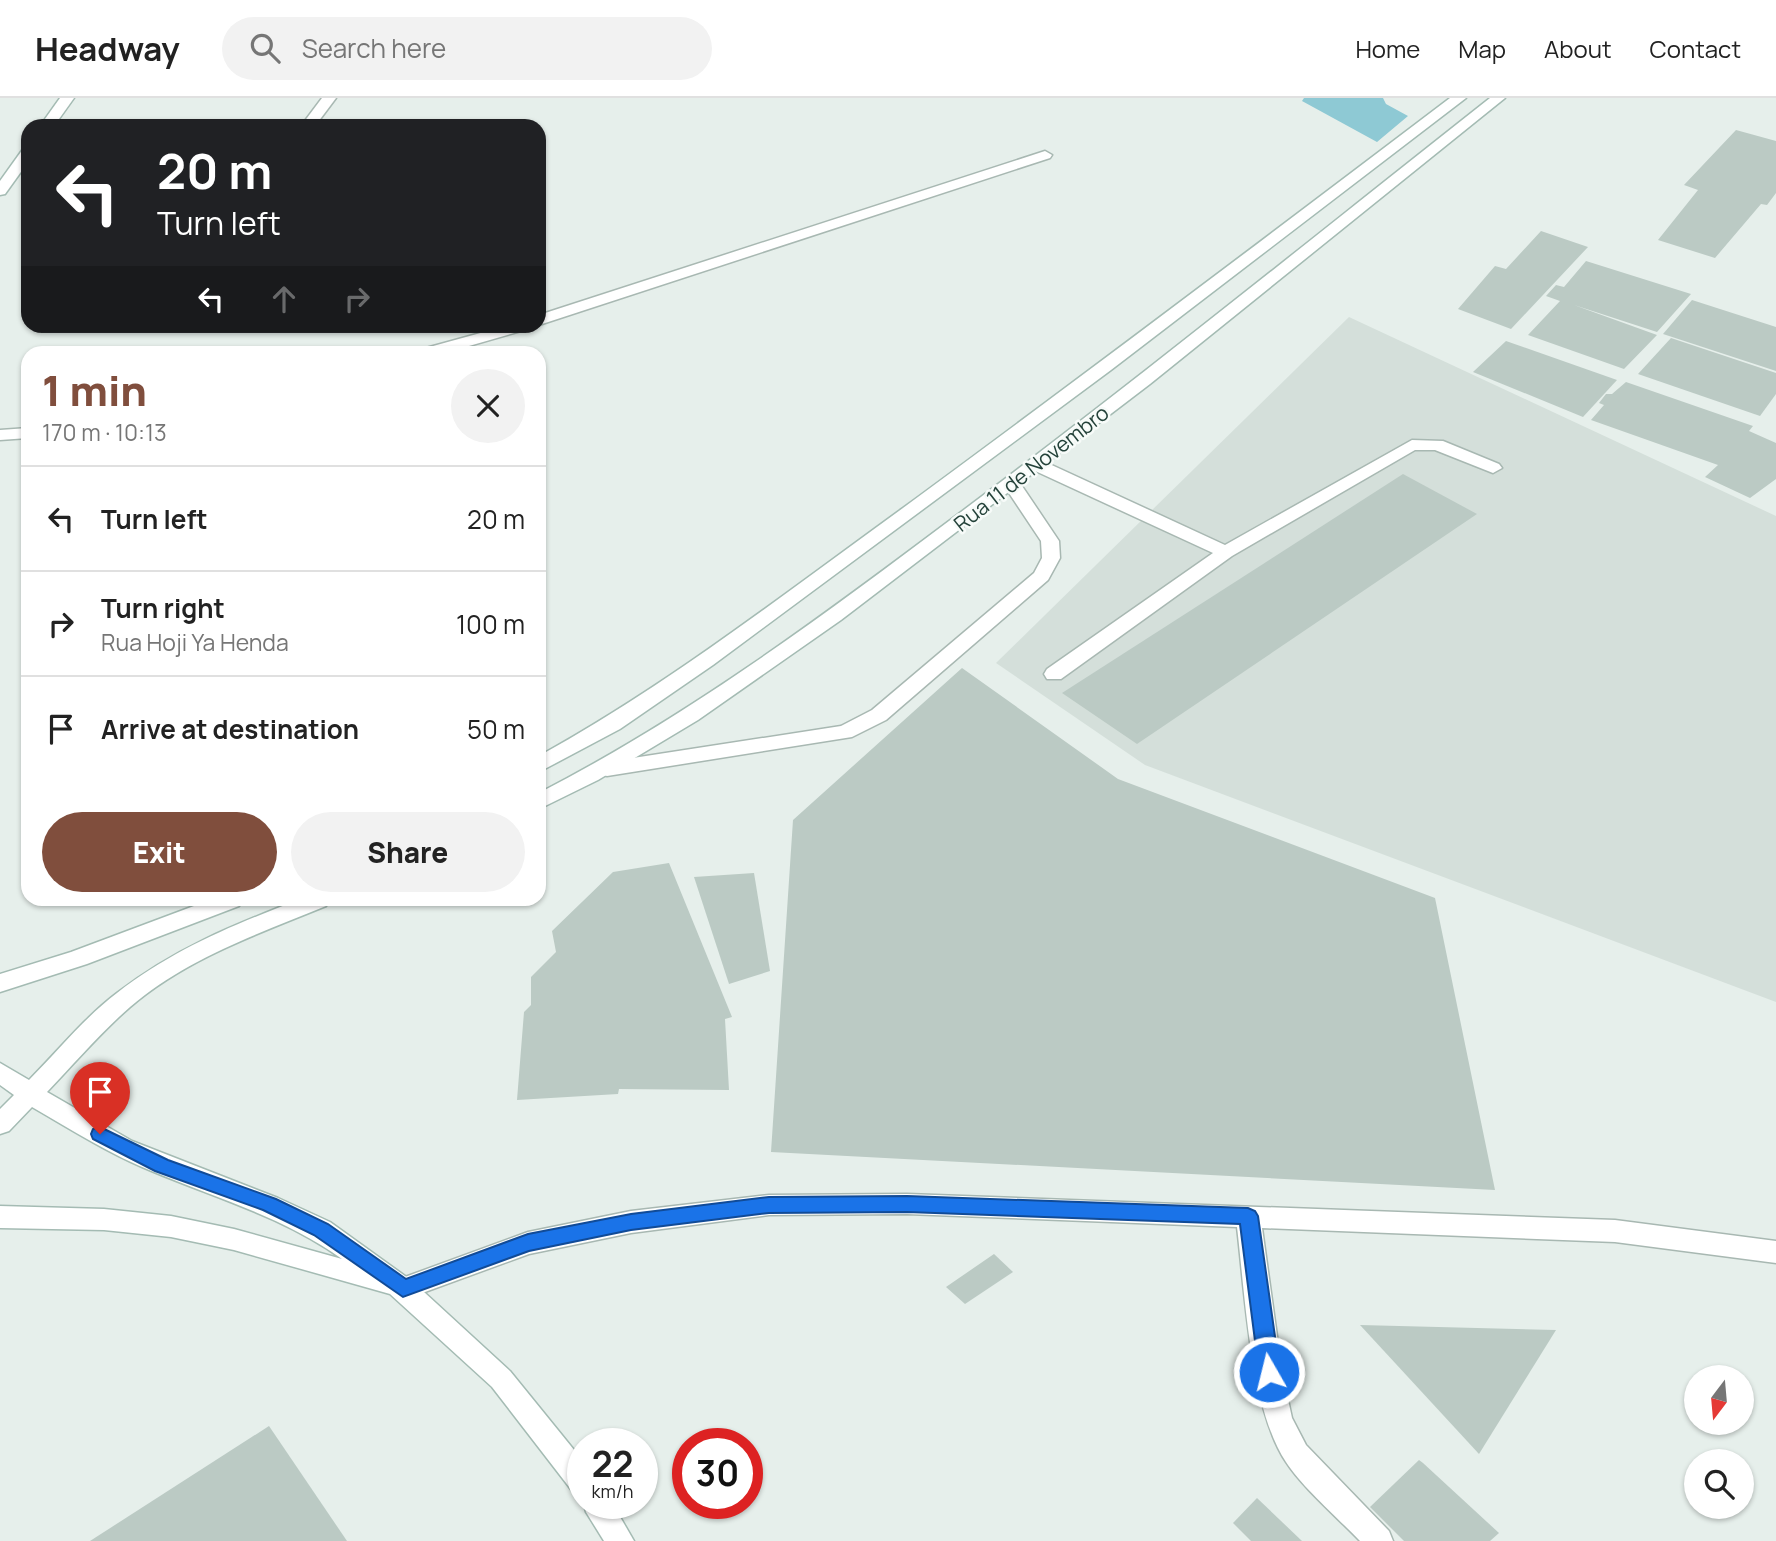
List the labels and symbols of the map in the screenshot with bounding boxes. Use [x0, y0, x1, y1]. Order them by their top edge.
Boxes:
street label: Rua 11 de Novembro [948, 399, 1114, 537]
pin [70, 1062, 130, 1134]
position arrow [1232, 1335, 1306, 1409]
north arrow [1684, 1365, 1754, 1435]
speed limit sign: 30 [672, 1428, 763, 1519]

